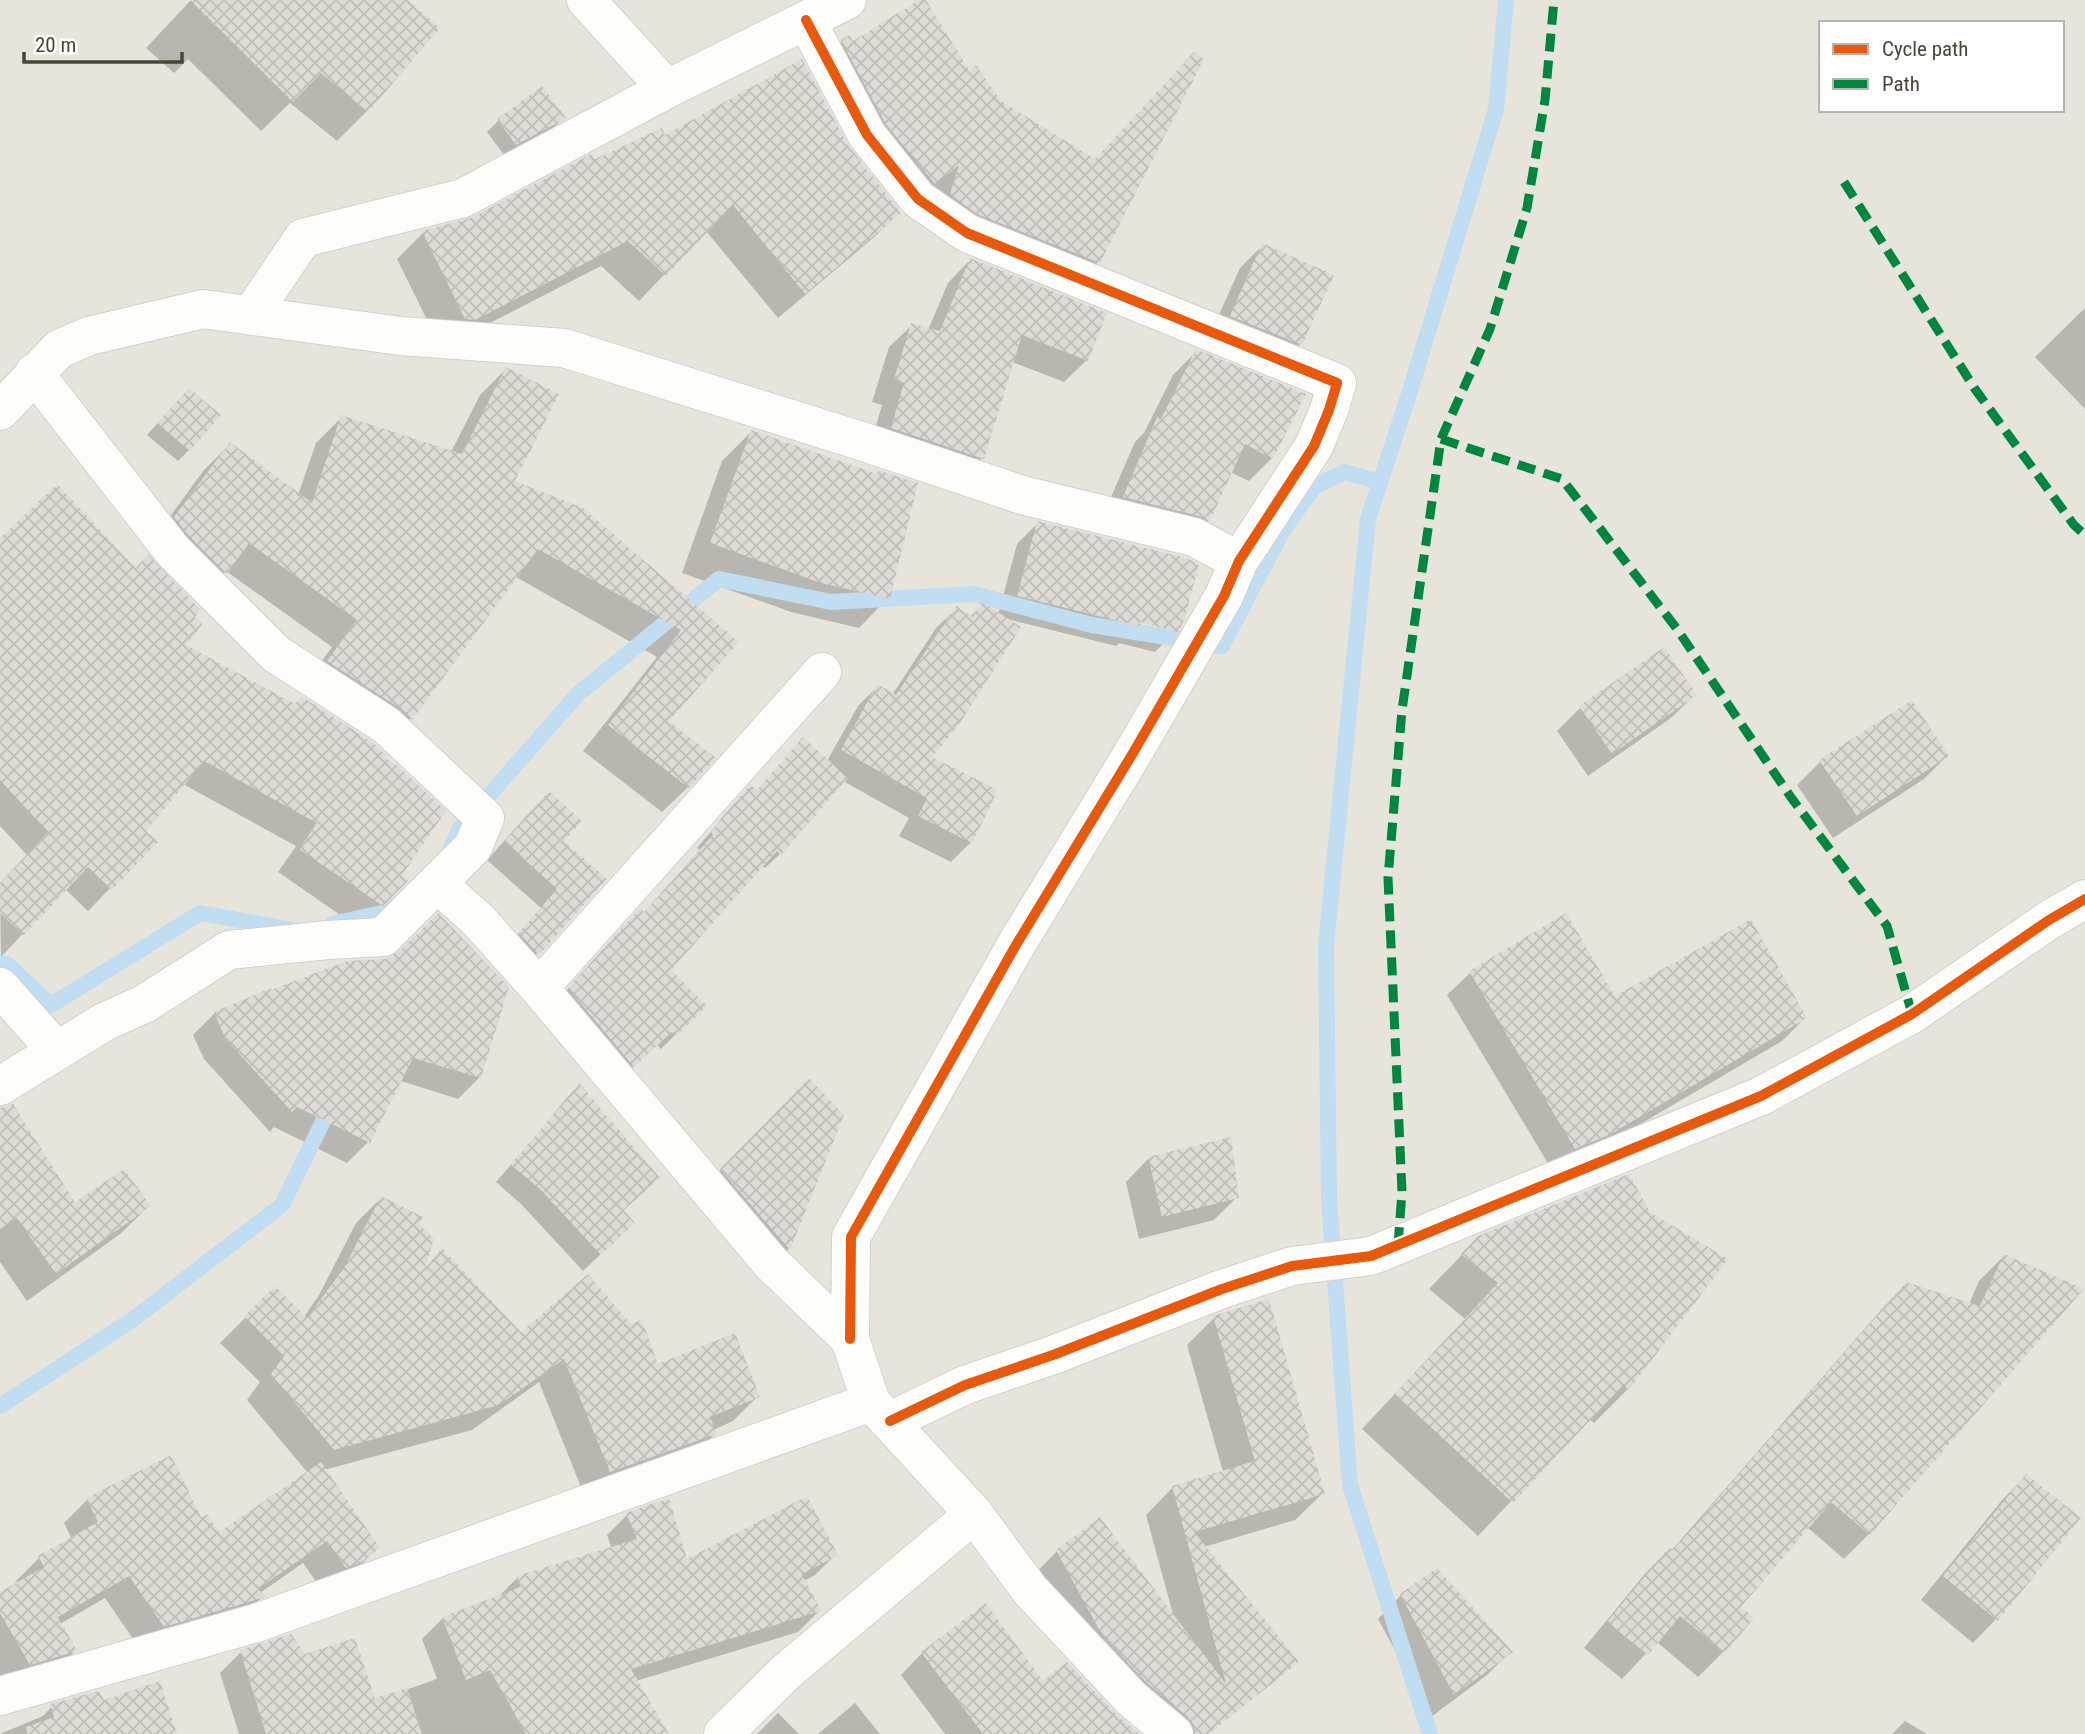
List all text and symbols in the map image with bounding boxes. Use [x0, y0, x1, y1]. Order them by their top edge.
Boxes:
scale bar [24, 21, 182, 65]
legend [1819, 21, 2064, 112]
text: 20 m [35, 33, 76, 57]
text: Cycle path [1882, 37, 1968, 61]
text: Path [1882, 72, 1920, 96]

